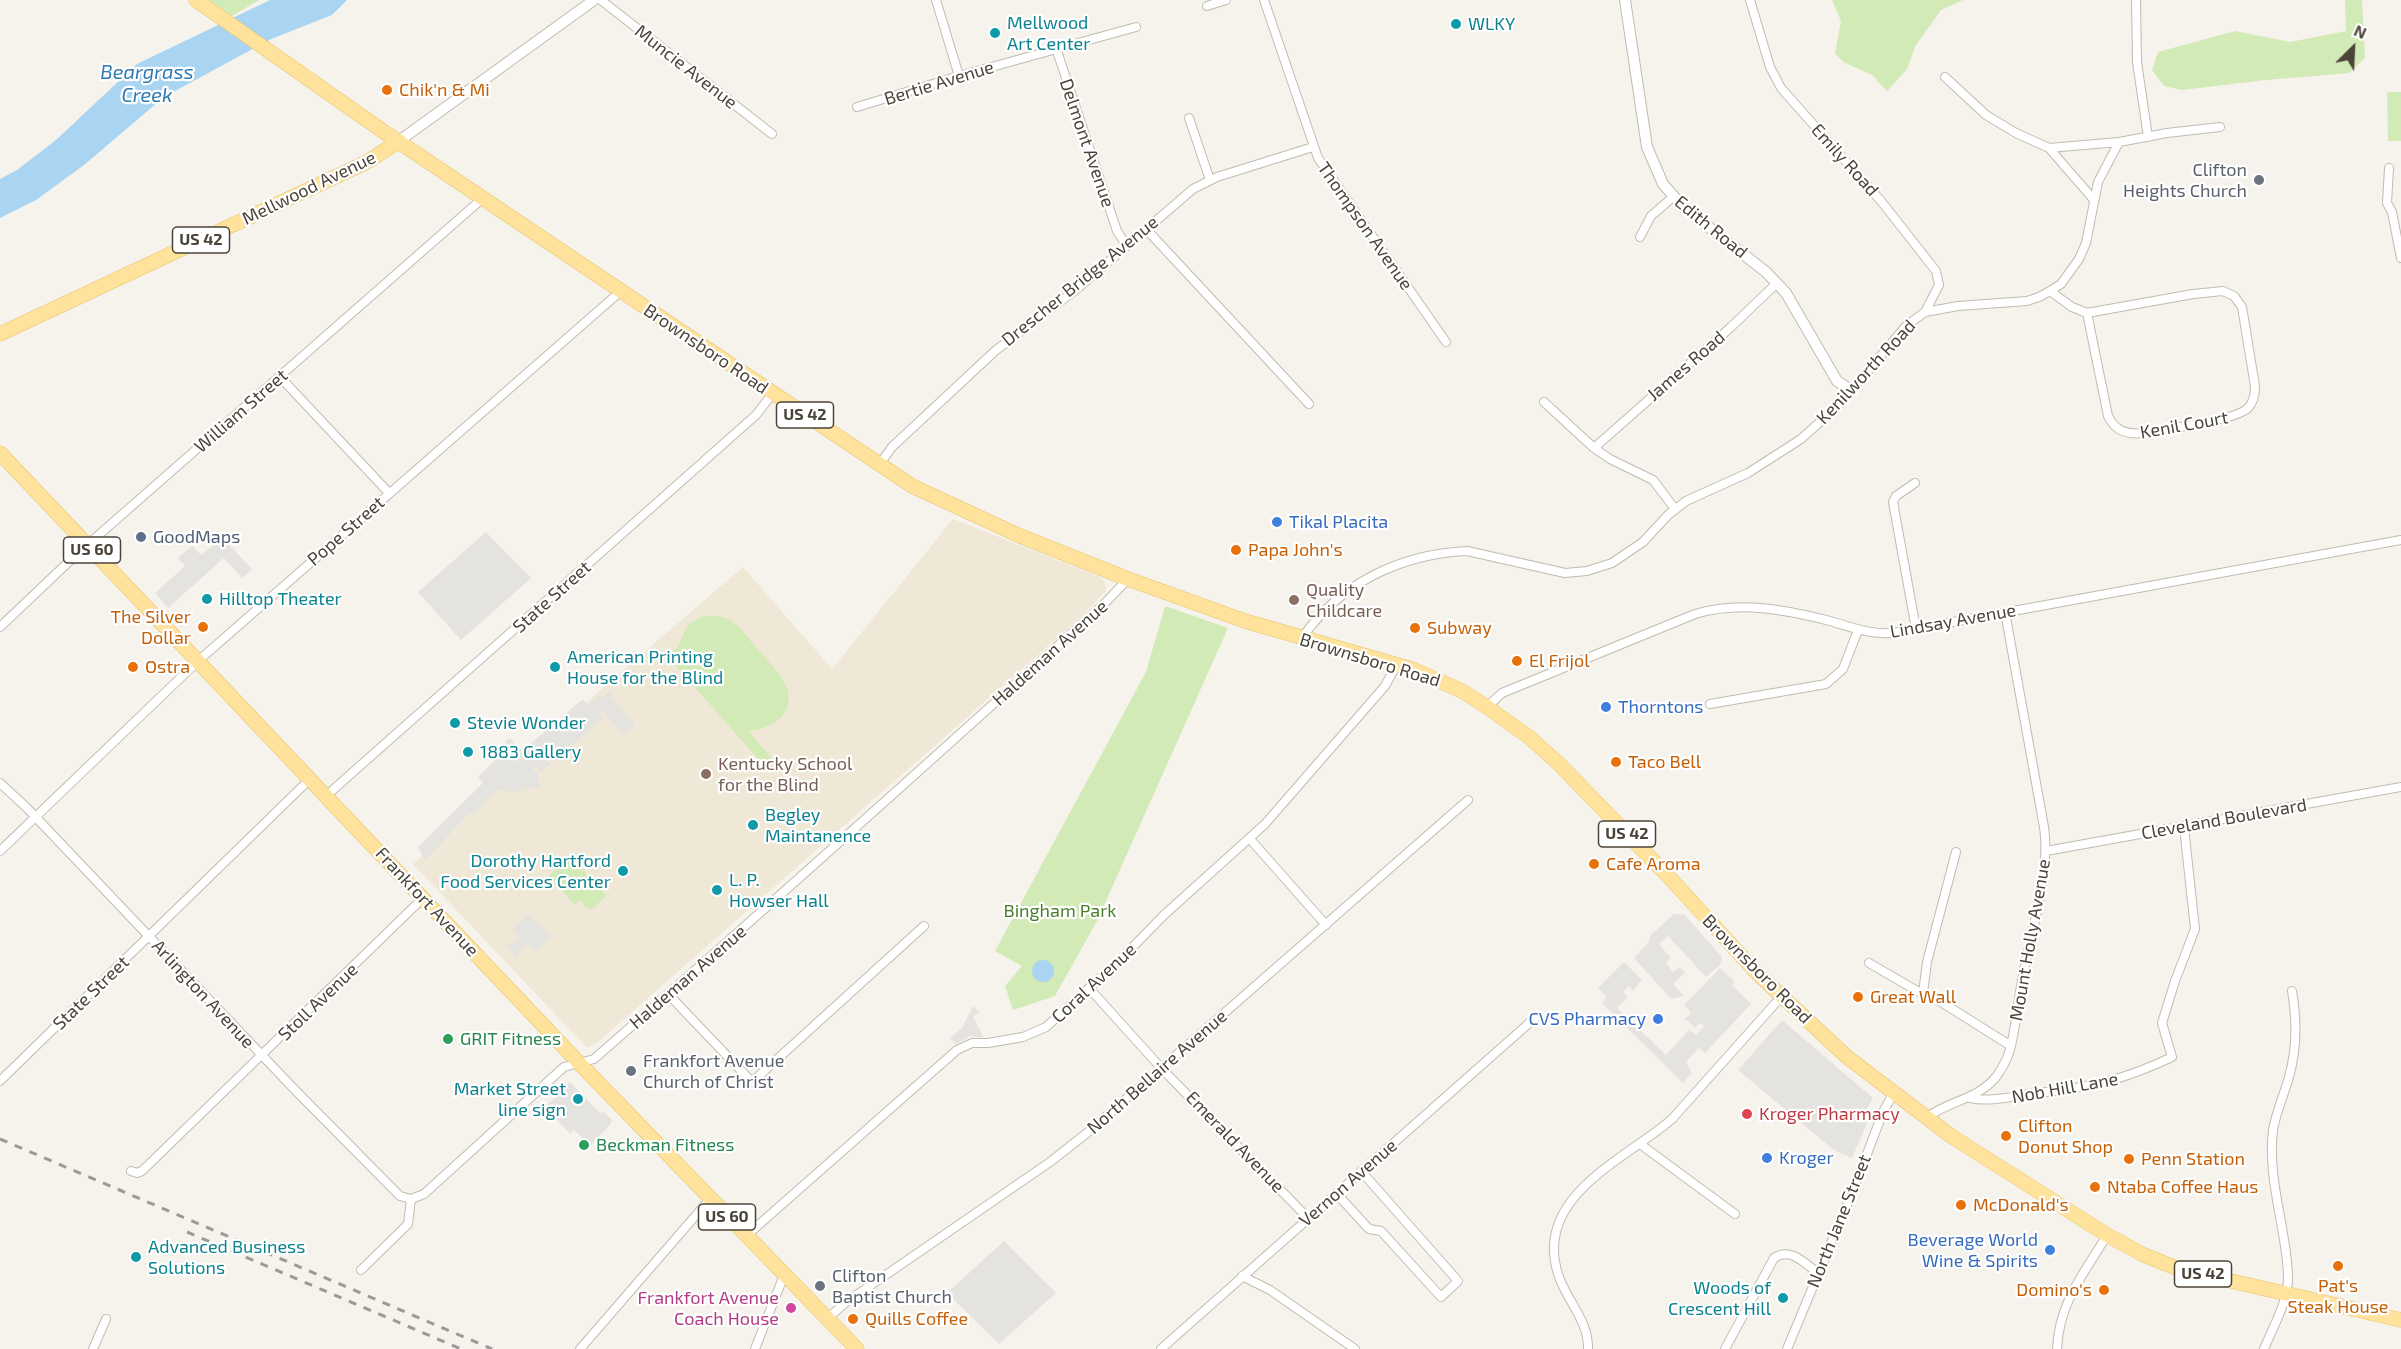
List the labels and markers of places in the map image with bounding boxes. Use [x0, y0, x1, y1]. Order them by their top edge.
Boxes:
place label: Mellwood Art Center [1007, 12, 1090, 54]
place label: WLKY [1468, 13, 1515, 35]
marker: WLKY [1449, 17, 1463, 31]
marker: Mellwood Art Center [988, 26, 1002, 40]
place label: Chik'n & Mi [399, 79, 490, 101]
marker: Chik'n & Mi [380, 83, 394, 97]
place label: Clifton Heights Church [2123, 159, 2247, 201]
marker: Clifton Heights Church [2252, 173, 2266, 187]
place label: Tikal Placita [1289, 511, 1388, 533]
marker: Tikal Placita [1270, 515, 1284, 529]
place label: GoodMaps [153, 526, 240, 548]
marker: GoodMaps [134, 530, 148, 544]
place label: Papa John's [1248, 539, 1343, 561]
marker: Papa John's [1229, 543, 1243, 557]
place label: Quality Childcare [1306, 579, 1382, 622]
place label: Hilltop Theater [219, 588, 342, 610]
marker: Hilltop Theater [200, 592, 214, 606]
marker: Quality Childcare [1287, 593, 1301, 607]
place label: The Silver Dollar [111, 606, 191, 648]
place label: Subway [1427, 617, 1492, 639]
marker: The Silver Dollar [196, 620, 210, 634]
marker: Subway [1408, 621, 1422, 635]
place label: American Printing House for the Blind [567, 646, 723, 688]
place label: El Frijol [1529, 650, 1590, 672]
marker: El Frijol [1510, 654, 1524, 668]
place label: Ostra [145, 656, 190, 678]
marker: Ostra [126, 660, 140, 674]
marker: American Printing House for the Blind [548, 660, 562, 674]
place label: Thorntons [1618, 696, 1703, 718]
marker: Thorntons [1599, 700, 1613, 714]
place label: Stevie Wonder [467, 712, 586, 734]
marker: Stevie Wonder [448, 716, 462, 730]
place label: 1883 Gallery [480, 741, 581, 763]
marker: 1883 Gallery [461, 745, 475, 759]
place label: Taco Bell [1628, 751, 1701, 773]
place label: Kentucky School for the Blind [718, 753, 852, 795]
marker: Taco Bell [1609, 755, 1623, 769]
marker: Kentucky School for the Blind [699, 767, 713, 781]
place label: Begley Maintanence [765, 804, 871, 846]
marker: Begley Maintanence [746, 818, 760, 832]
place label: Dorothy Hartford Food Services Center [440, 850, 611, 892]
place label: Cafe Aroma [1606, 853, 1701, 875]
marker: Cafe Aroma [1587, 857, 1601, 871]
marker: Dorothy Hartford Food Services Center [616, 864, 630, 878]
place label: L. P. Howser Hall [729, 869, 829, 912]
marker: L. P. Howser Hall [710, 883, 724, 897]
place label: Great Wall [1870, 986, 1956, 1008]
marker: Great Wall [1851, 990, 1865, 1004]
place label: CVS Pharmacy [1529, 1008, 1646, 1030]
marker: CVS Pharmacy [1651, 1012, 1665, 1026]
place label: GRIT Fitness [460, 1028, 561, 1050]
marker: GRIT Fitness [441, 1032, 455, 1046]
place label: Frankfort Avenue Church of Christ [643, 1050, 784, 1092]
marker: Frankfort Avenue Church of Christ [624, 1064, 638, 1078]
place label: Market Street line sign [454, 1078, 566, 1120]
marker: Market Street line sign [571, 1092, 585, 1106]
place label: Kroger Pharmacy [1759, 1103, 1900, 1125]
marker: Kroger Pharmacy [1740, 1107, 1754, 1121]
place label: Clifton Donut Shop [2018, 1115, 2113, 1158]
marker: Clifton Donut Shop [1999, 1129, 2013, 1143]
place label: Beckman Fitness [596, 1134, 734, 1156]
marker: Beckman Fitness [577, 1138, 591, 1152]
place label: Kroger [1779, 1147, 1834, 1169]
place label: Penn Station [2141, 1148, 2245, 1170]
marker: Kroger [1760, 1151, 1774, 1165]
marker: Penn Station [2122, 1152, 2136, 1166]
place label: Ntaba Coffee Haus [2107, 1176, 2258, 1198]
marker: Ntaba Coffee Haus [2088, 1180, 2102, 1194]
place label: McDonald's [1973, 1194, 2069, 1216]
marker: McDonald's [1954, 1198, 1968, 1212]
place label: Beverage World Wine & Spirits [1908, 1229, 2038, 1272]
place label: Advanced Business Solutions [148, 1236, 305, 1278]
marker: Beverage World Wine & Spirits [2043, 1243, 2057, 1257]
marker: Advanced Business Solutions [129, 1250, 143, 1264]
marker: Pat's Steak House [2331, 1259, 2345, 1273]
place label: Clifton Baptist Church [832, 1265, 952, 1308]
place label: Pat's Steak House [2288, 1275, 2388, 1318]
place label: Woods of Crescent Hill [1668, 1277, 1771, 1320]
marker: Clifton Baptist Church [813, 1279, 827, 1293]
place label: Domino's [2016, 1279, 2092, 1301]
marker: Domino's [2097, 1283, 2111, 1297]
place label: Frankfort Avenue Coach House [638, 1287, 779, 1330]
marker: Woods of Crescent Hill [1776, 1291, 1790, 1305]
marker: Frankfort Avenue Coach House [784, 1301, 798, 1315]
place label: Quills Coffee [865, 1308, 968, 1330]
marker: Quills Coffee [846, 1312, 860, 1326]

